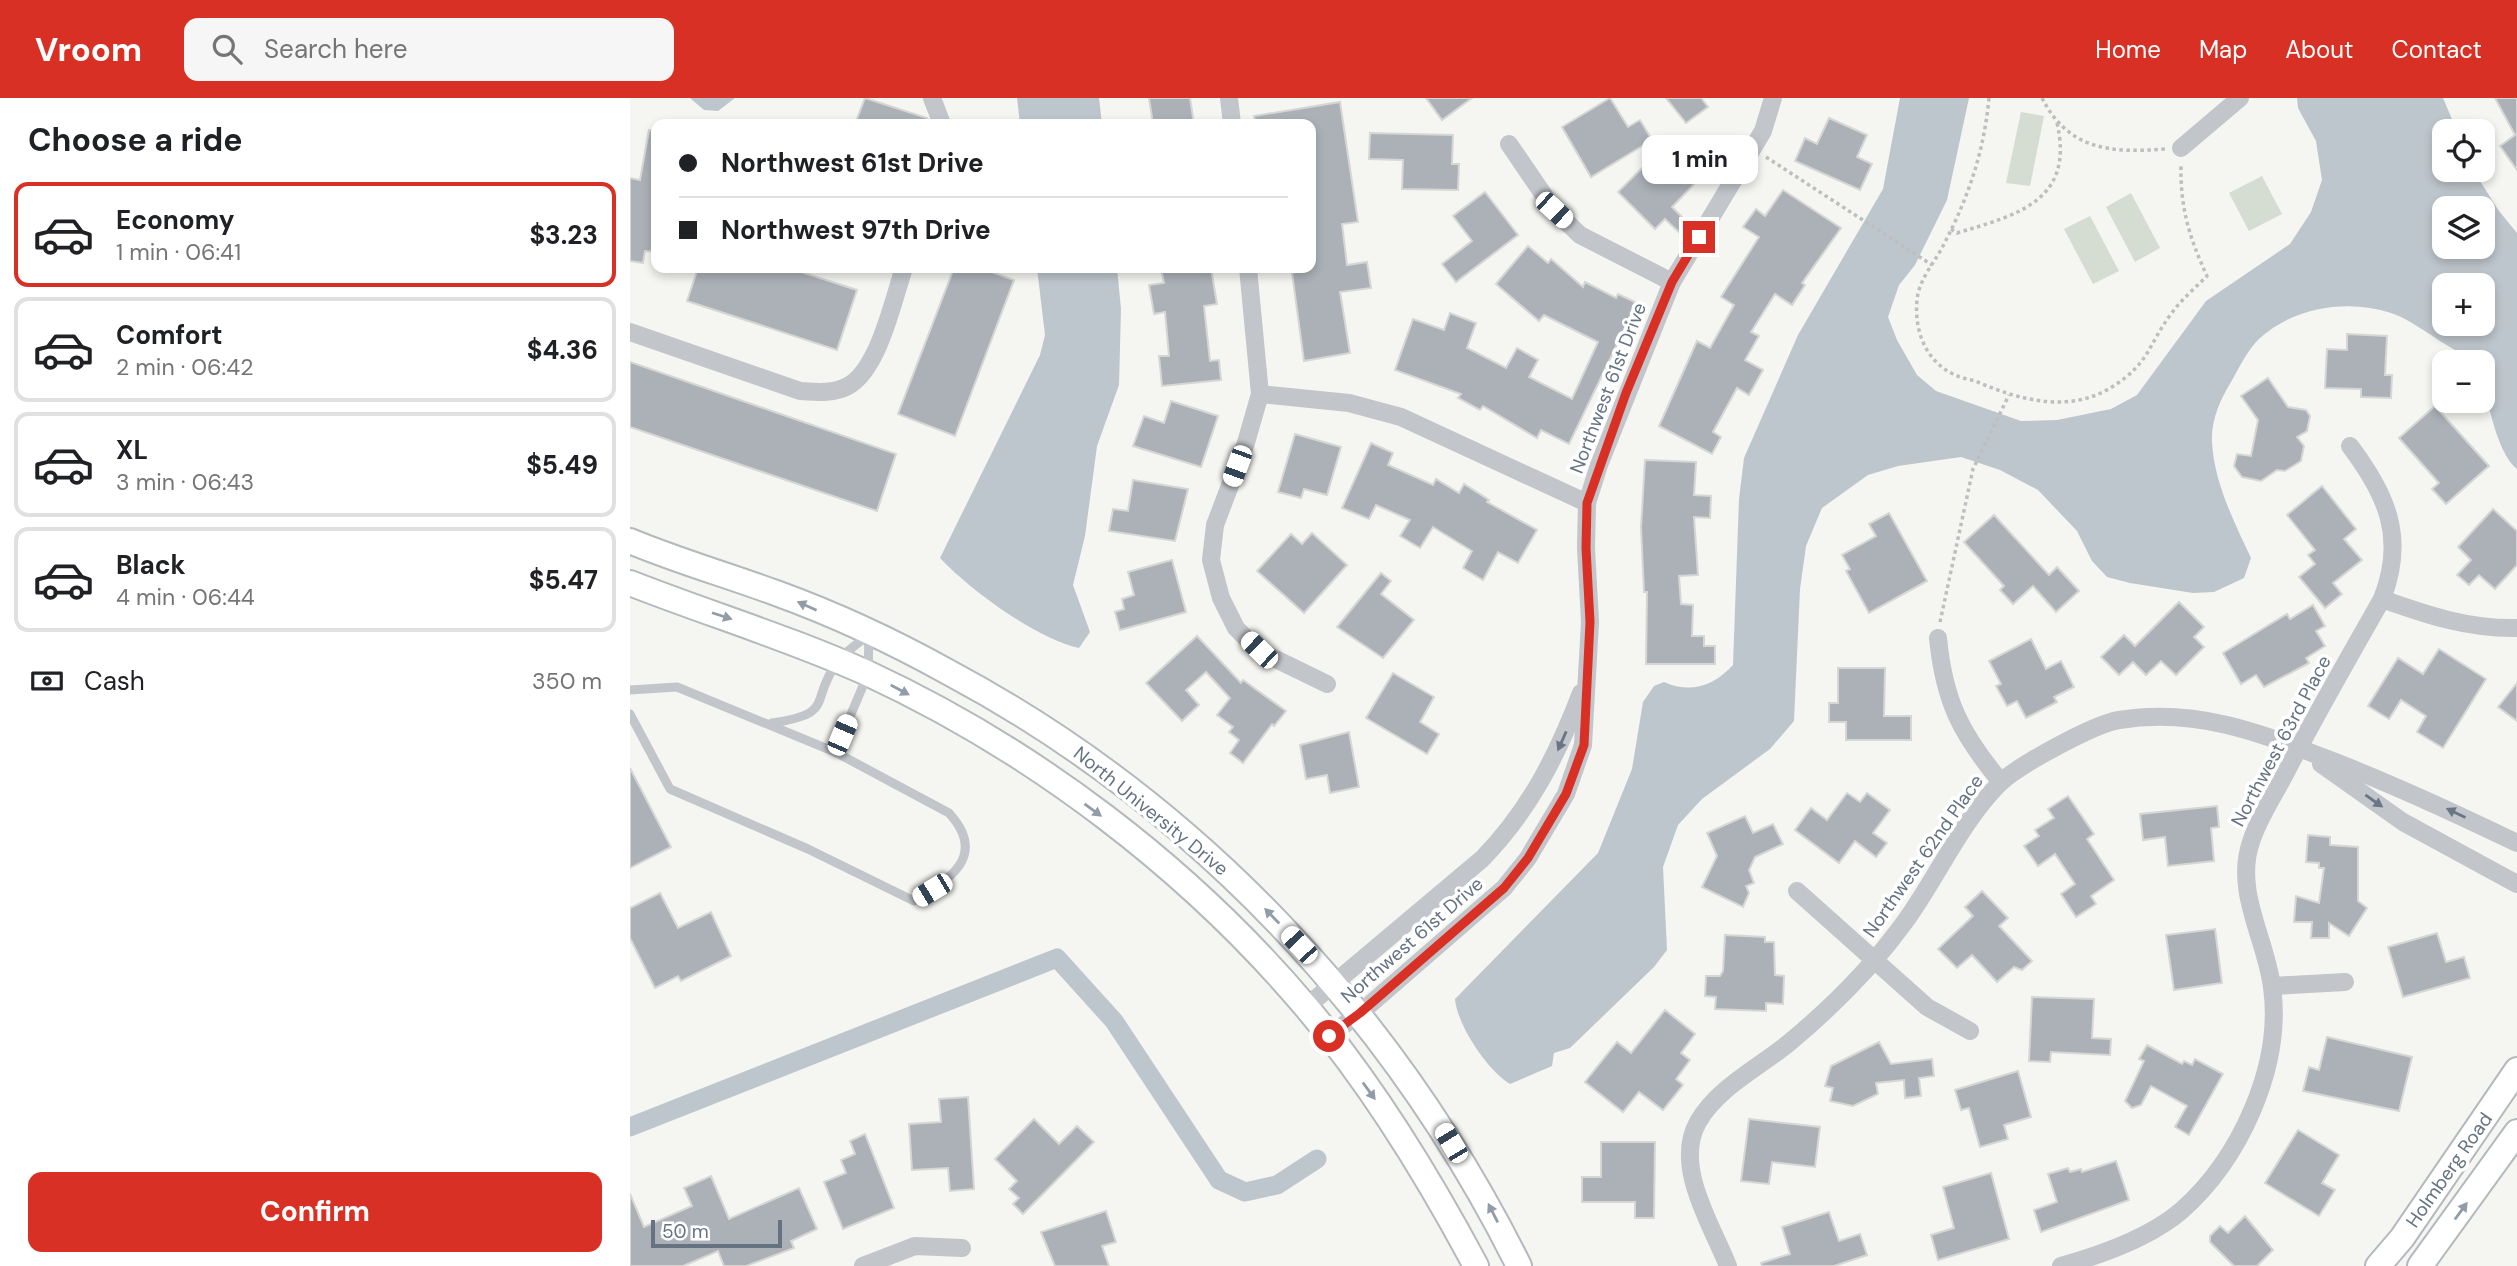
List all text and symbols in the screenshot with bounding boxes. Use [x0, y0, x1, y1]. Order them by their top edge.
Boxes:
search box [184, 18, 674, 81]
text: Vroom [35, 28, 142, 71]
icon: search [208, 30, 246, 68]
text: Search here [264, 32, 408, 66]
text: Home [2095, 34, 2161, 65]
text: Map [2199, 34, 2247, 65]
text: About [2285, 34, 2354, 65]
text: Contact [2392, 34, 2482, 65]
text: Choose a ride [28, 119, 243, 161]
map controls [2432, 119, 2495, 413]
button: locate [2432, 119, 2495, 182]
callout: 1 min [1641, 136, 1757, 184]
text: 1 min [1672, 144, 1728, 174]
text: Northwest 61st Drive [721, 146, 984, 180]
car [1532, 188, 1577, 232]
button: layers [2432, 196, 2495, 259]
icon: car [32, 203, 95, 266]
text: Economy [116, 203, 234, 237]
text: Northwest 97th Drive [721, 213, 991, 247]
text: $3.23 [529, 218, 598, 252]
route end [1683, 221, 1715, 253]
text: 1 min · 06:41 [116, 237, 241, 267]
button: + [2432, 273, 2495, 336]
street label: Northwest 61st Drive [1564, 299, 1652, 477]
icon: car [32, 318, 95, 381]
text: Comfort [116, 318, 222, 352]
text: $4.36 [527, 333, 598, 367]
button: − [2432, 350, 2495, 413]
text: 2 min · 06:42 [116, 352, 253, 382]
icon: car [32, 433, 95, 496]
text: XL [116, 433, 148, 467]
car [1220, 443, 1255, 489]
text: $5.49 [526, 448, 598, 482]
text: 3 min · 06:43 [116, 467, 254, 497]
icon: car [32, 548, 95, 611]
text: Black [116, 548, 186, 582]
text: $5.47 [529, 563, 598, 597]
text: 4 min · 06:44 [116, 582, 255, 612]
one-way arrow [796, 600, 817, 611]
one-way arrow [712, 611, 733, 621]
car [1237, 628, 1282, 672]
street label: Northwest 63rd Place [2225, 651, 2337, 831]
icon: cash [28, 662, 66, 700]
text: Cash [84, 664, 145, 698]
text: 350 m [532, 666, 602, 696]
one-way arrow [890, 685, 910, 696]
car [825, 712, 860, 758]
one-way arrow [1556, 730, 1567, 751]
street label: North University Drive [1068, 741, 1234, 881]
street label: Northwest 62nd Place [1857, 769, 1989, 943]
one-way arrow [2365, 794, 2383, 808]
one-way arrow [1084, 803, 1102, 817]
one-way arrow [2446, 807, 2466, 819]
car [909, 870, 956, 910]
street label: Northwest 61st Drive [1336, 871, 1488, 1009]
one-way arrow [1264, 908, 1280, 925]
car [1277, 922, 1322, 968]
route start [1313, 1020, 1345, 1052]
one-way arrow [1362, 1082, 1376, 1100]
street label: Holmberg Road [2400, 1108, 2498, 1232]
car [1432, 1120, 1471, 1166]
button: Confirm [28, 1172, 602, 1252]
one-way arrow [2454, 1202, 2468, 1220]
one-way arrow [1487, 1203, 1498, 1223]
scale bar [651, 1217, 782, 1249]
text: 50 m [662, 1219, 709, 1244]

